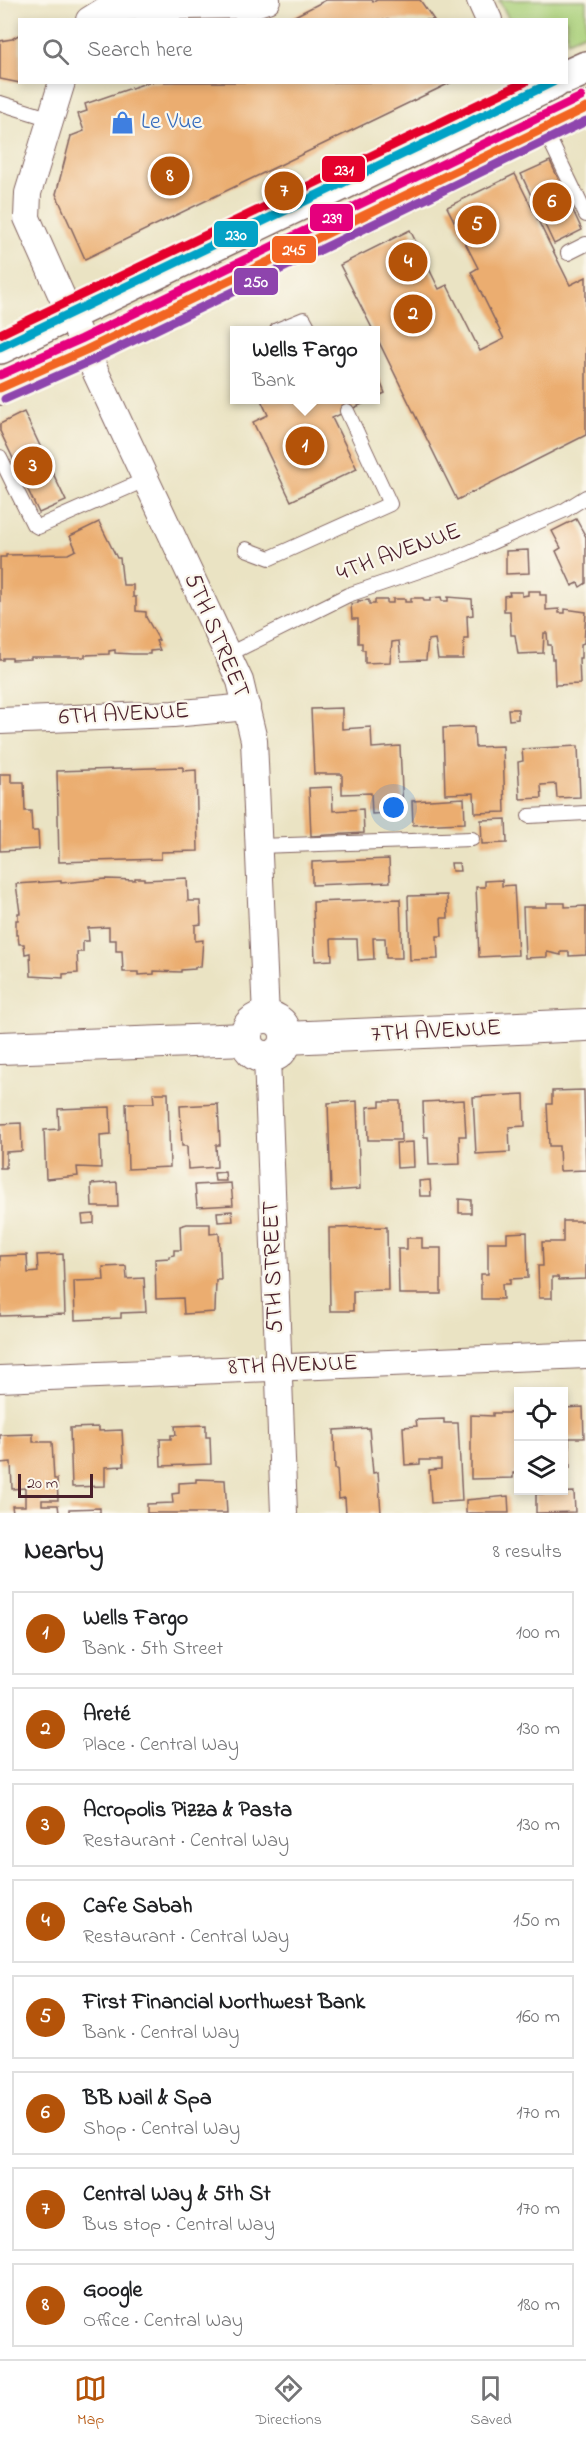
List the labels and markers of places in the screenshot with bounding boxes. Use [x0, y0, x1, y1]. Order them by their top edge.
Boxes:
place label: Le Vue [141, 105, 203, 140]
shop icon: Le Vue [110, 109, 136, 135]
pin: 8 [150, 154, 190, 198]
pin: 7 [264, 168, 304, 213]
pin: 6 [532, 180, 572, 224]
pin: 5 [458, 202, 496, 248]
pin: 4 [388, 240, 428, 284]
pin: 2 [394, 292, 432, 336]
pin: 1 [286, 424, 324, 468]
pin: 3 [14, 444, 52, 488]

